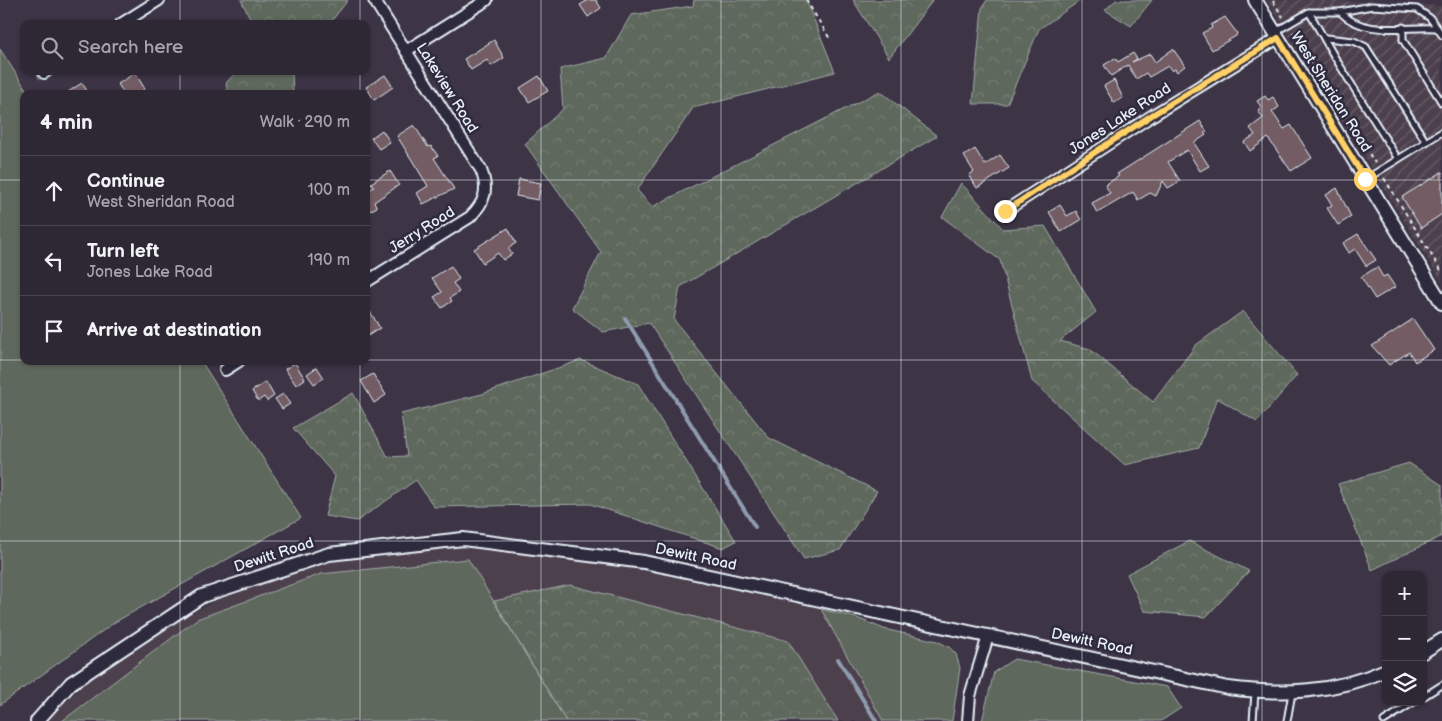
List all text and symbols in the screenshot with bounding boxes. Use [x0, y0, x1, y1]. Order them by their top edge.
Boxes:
search box [20, 20, 370, 75]
street label: West Sheridan Road [1286, 28, 1376, 156]
icon: search [38, 34, 66, 62]
text: Search here [78, 36, 183, 59]
street label: Lakeview Road [412, 39, 482, 137]
street label: Jones Lake Road [1065, 79, 1175, 159]
text: 4 min [40, 110, 93, 135]
text: Walk · 290 m [260, 113, 350, 132]
route start [1354, 168, 1377, 191]
text: Continue [87, 170, 165, 193]
icon: ahead [40, 177, 68, 205]
text: 100 m [307, 181, 350, 200]
text: West Sheridan Road [87, 193, 235, 212]
route end [994, 200, 1017, 223]
street label: Jerry Road [386, 202, 458, 258]
text: Turn left [87, 240, 159, 263]
icon: left [40, 247, 68, 275]
text: 190 m [308, 251, 350, 270]
text: Jones Lake Road [87, 263, 213, 282]
icon: arrive [40, 317, 68, 345]
text: Arrive at destination [87, 319, 262, 342]
street label: Dewitt Road [232, 533, 316, 577]
street label: Dewitt Road [654, 539, 738, 575]
map controls [1382, 571, 1427, 706]
button: + [1382, 571, 1427, 616]
button: − [1382, 616, 1427, 661]
street label: Dewitt Road [1050, 624, 1134, 660]
button: layers [1382, 661, 1427, 706]

